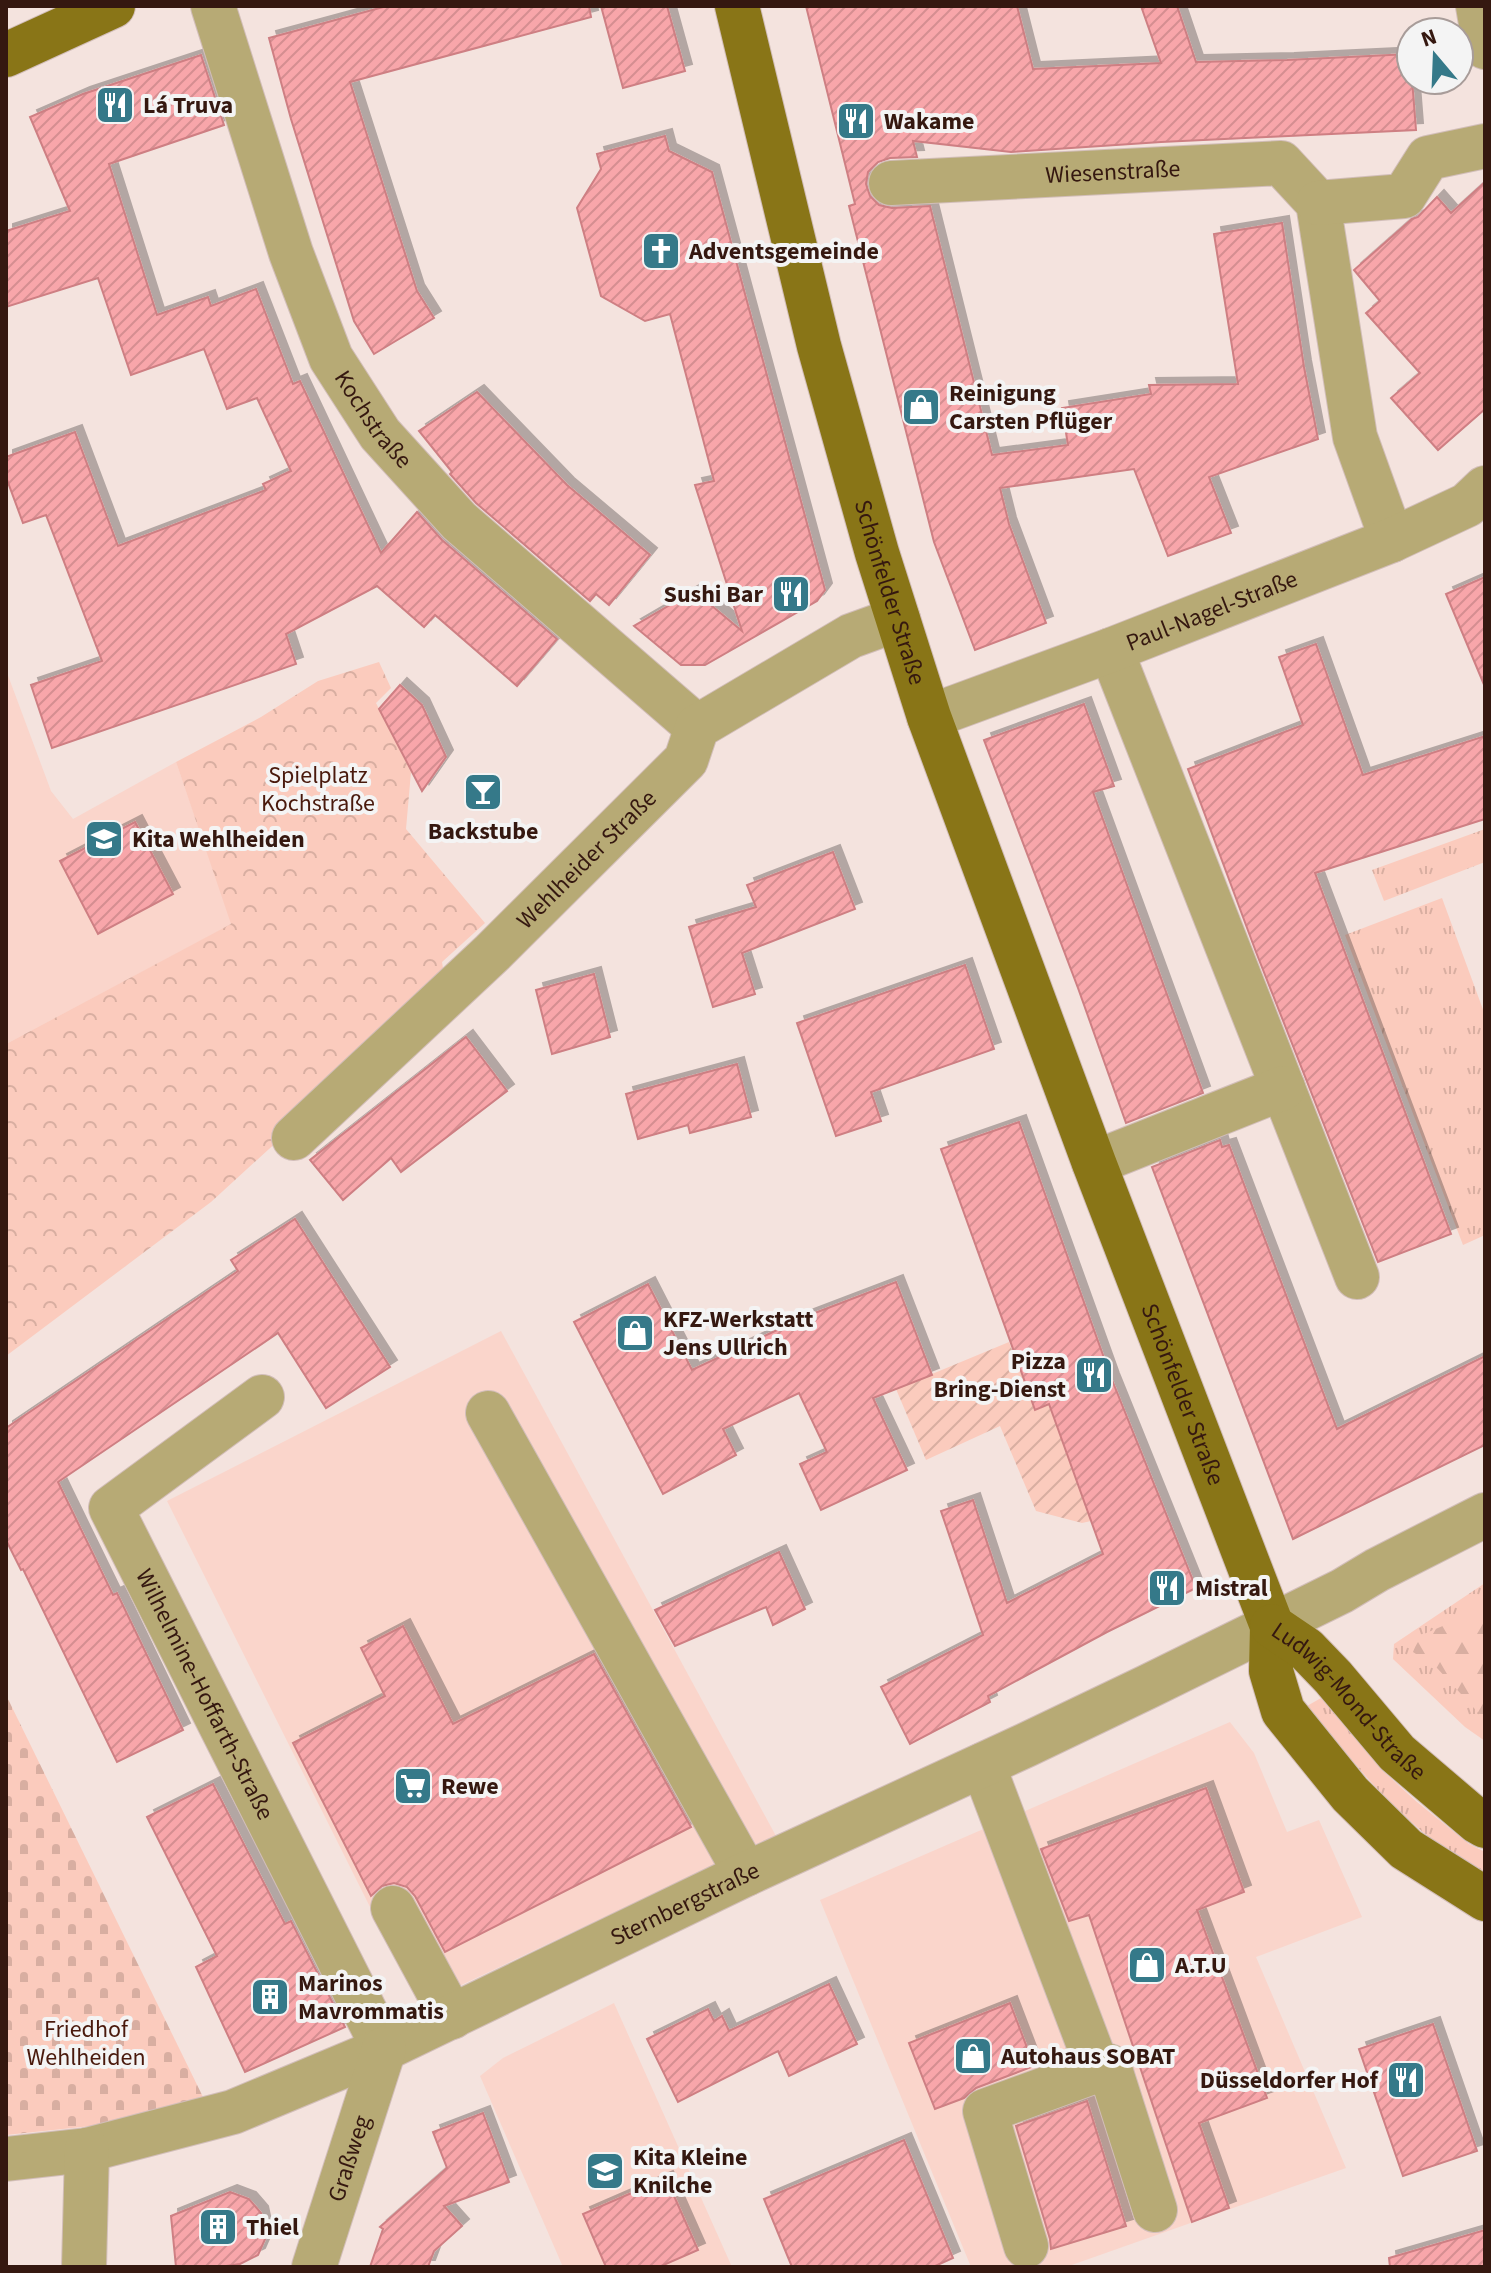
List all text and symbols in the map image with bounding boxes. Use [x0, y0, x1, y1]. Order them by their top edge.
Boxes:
north arrow [1395, 16, 1475, 96]
text: N [1417, 21, 1441, 56]
restaurant icon: Lá Truva [94, 84, 136, 126]
place label: Lá Truva [143, 88, 233, 123]
restaurant icon: Wakame [835, 100, 877, 142]
place label: Wakame [884, 104, 974, 139]
street label: Wiesenstraße [1044, 151, 1181, 193]
church icon: Adventsgemeinde [640, 230, 682, 272]
place label: Adventsgemeinde [688, 234, 879, 269]
street label: Kochstraße [325, 364, 420, 477]
place label: Reinigung Carsten Pflüger [949, 376, 1113, 439]
shop icon: Reinigung Carsten Pflüger [900, 386, 942, 428]
street label: Schönfelder Straße [845, 496, 935, 689]
street label: Paul-Nagel-Straße [1121, 562, 1303, 661]
restaurant icon: Sushi Bar [770, 573, 812, 615]
place label: Sushi Bar [664, 577, 763, 612]
park label: Spielplatz Kochstraße [261, 758, 375, 821]
bar icon: Backstube [462, 771, 504, 813]
street label: Wehlheider Straße [509, 782, 665, 937]
place label: Backstube [428, 814, 538, 849]
school or university icon: Kita Wehlheiden [83, 818, 125, 860]
place label: Kita Wehlheiden [132, 822, 305, 857]
street label: Schönfelder Straße [1132, 1298, 1233, 1490]
place label: KFZ-Werkstatt Jens Ullrich [663, 1302, 813, 1365]
shop icon: KFZ-Werkstatt Jens Ullrich [614, 1312, 656, 1354]
place label: Pizza Bring-Dienst [933, 1344, 1066, 1407]
restaurant icon: Pizza Bring-Dienst [1073, 1354, 1115, 1396]
street label: Wilhelmine-Hoffarth-Straße [126, 1563, 283, 1826]
restaurant icon: Mistral [1146, 1567, 1188, 1609]
place label: Mistral [1195, 1571, 1268, 1606]
street label: Ludwig-Mond-Straße [1264, 1613, 1434, 1789]
supermarket icon: Rewe [392, 1765, 434, 1807]
place label: Rewe [441, 1769, 499, 1804]
street label: Sternbergstraße [604, 1853, 765, 1955]
shop icon: A.T.U [1126, 1944, 1168, 1986]
place label: A.T.U [1174, 1948, 1227, 1983]
place label: Marinos Mavrommatis [298, 1966, 444, 2029]
building icon: Marinos Mavrommatis [249, 1976, 291, 2018]
park label: Friedhof Wehlheiden [26, 2012, 146, 2075]
shop icon: Autohaus SOBAT [952, 2035, 994, 2077]
place label: Autohaus SOBAT [1000, 2039, 1175, 2074]
restaurant icon: Düsseldorfer Hof [1385, 2059, 1427, 2101]
place label: Düsseldorfer Hof [1200, 2063, 1379, 2098]
street label: Graßweg [319, 2111, 380, 2206]
place label: Kita Kleine Knilche [633, 2140, 747, 2203]
school or university icon: Kita Kleine Knilche [584, 2150, 626, 2192]
building icon: Thiel [197, 2206, 239, 2248]
place label: Thiel [246, 2210, 299, 2245]

